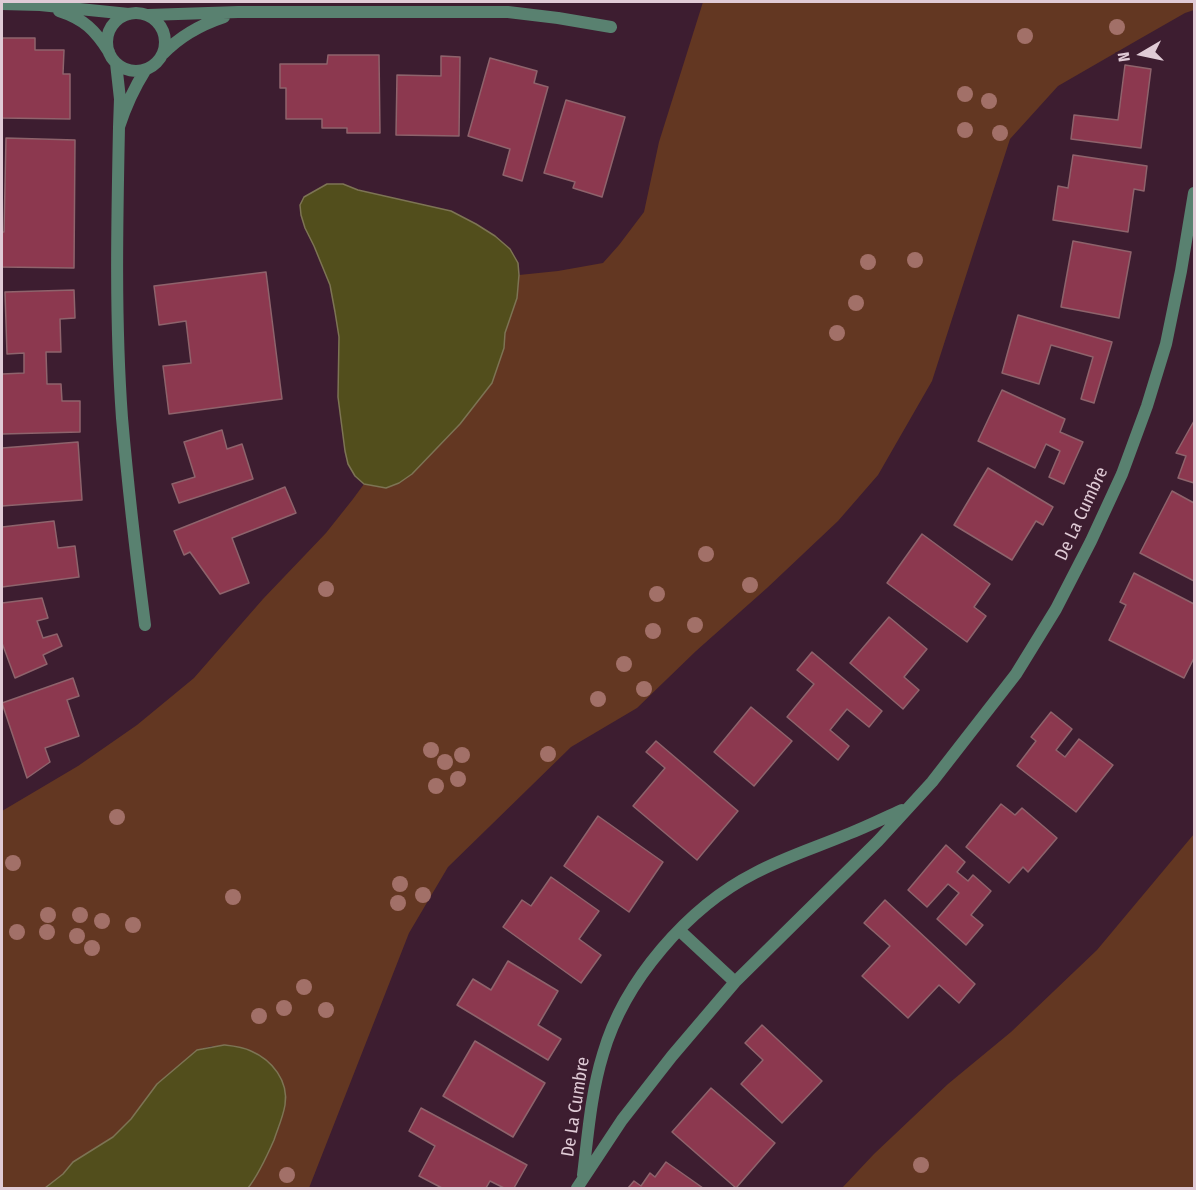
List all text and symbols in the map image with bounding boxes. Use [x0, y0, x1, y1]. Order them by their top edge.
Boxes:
north arrow [1112, 24, 1172, 84]
text: N [1114, 51, 1134, 63]
street label: De La Cumbre [1051, 464, 1113, 564]
street label: De La Cumbre [557, 1056, 595, 1158]

